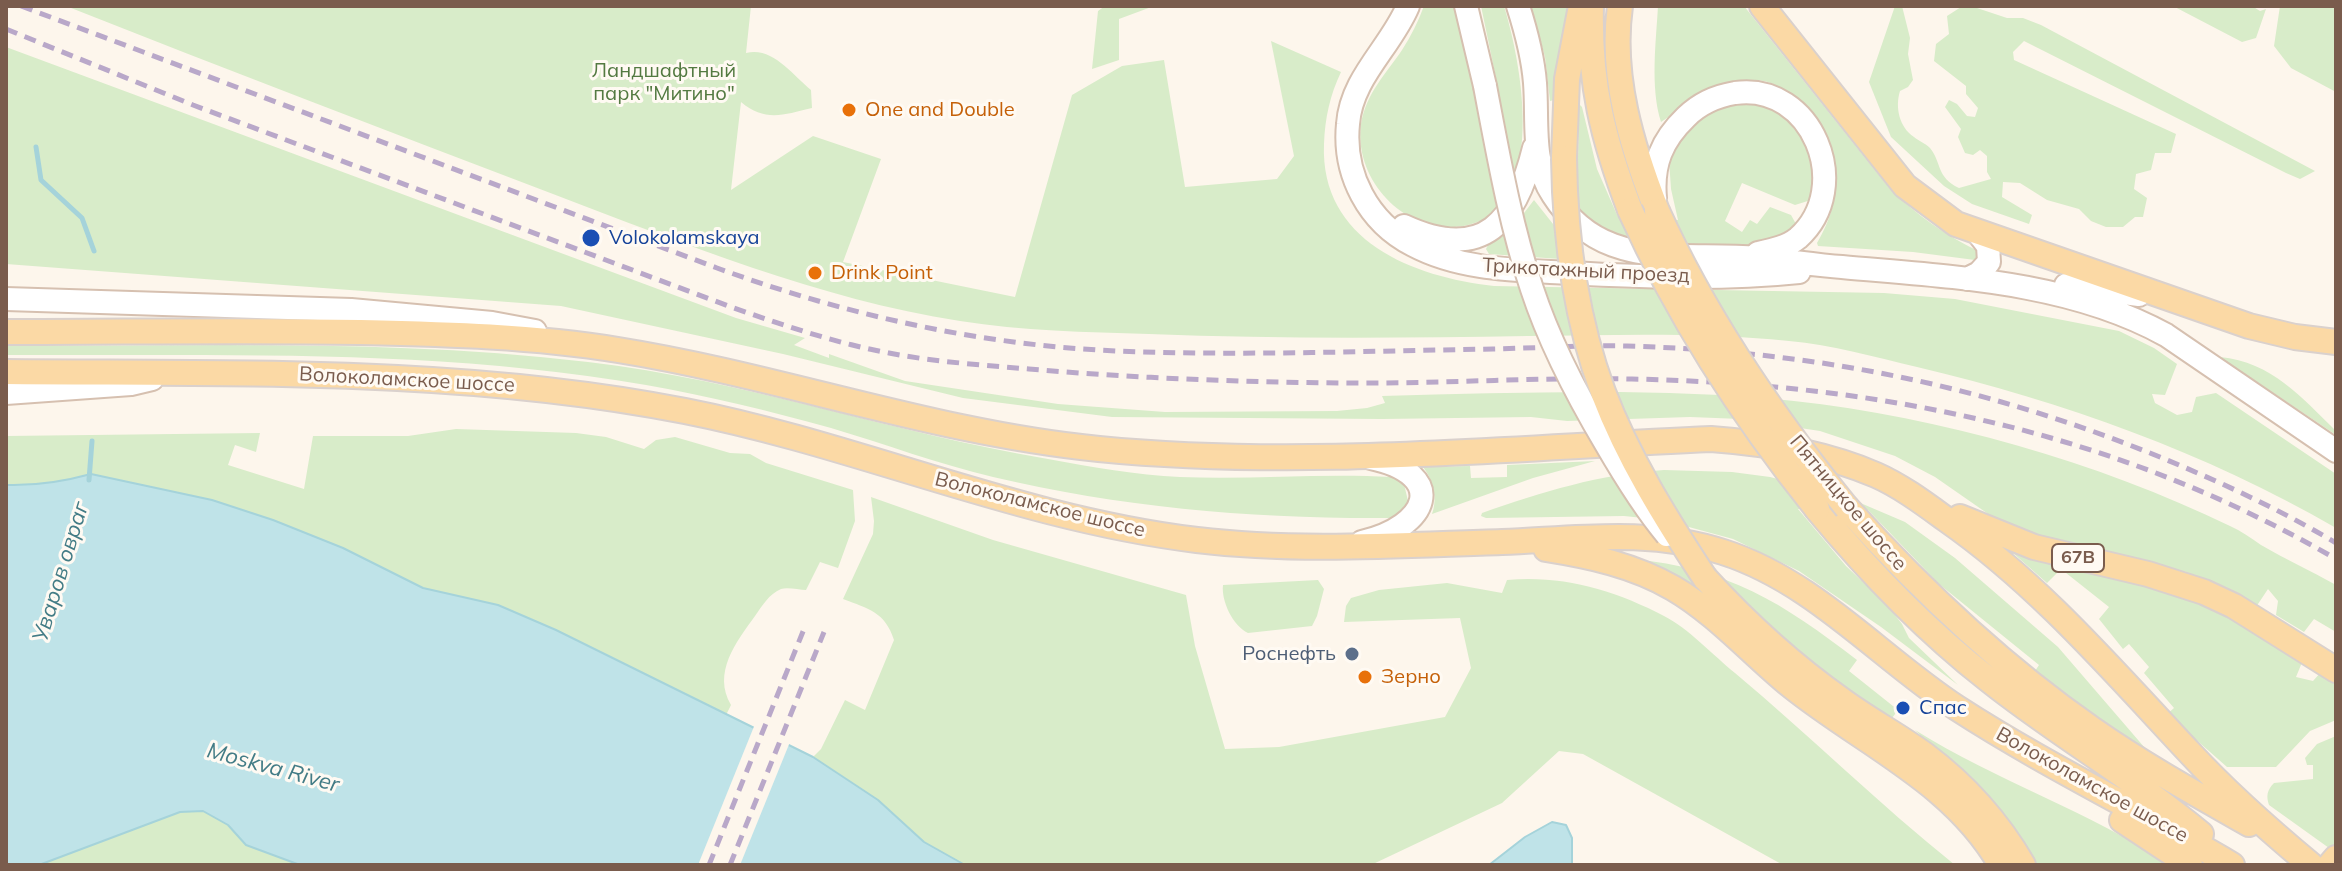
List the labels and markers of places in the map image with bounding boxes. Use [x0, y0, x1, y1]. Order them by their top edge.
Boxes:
place label: One and Double [865, 98, 1015, 122]
marker: One and Double [840, 101, 858, 119]
place label: Volokolamskaya [609, 226, 760, 250]
marker: Volokolamskaya [580, 227, 602, 249]
place label: Drink Point [831, 261, 933, 285]
marker: Drink Point [806, 264, 824, 282]
place label: Роснефть [1242, 642, 1336, 666]
marker: Роснефть [1343, 645, 1361, 663]
place label: Зерно [1381, 665, 1441, 689]
marker: Зерно [1356, 668, 1374, 686]
place label: Спас [1919, 696, 1967, 720]
marker: Спас [1894, 699, 1912, 717]

